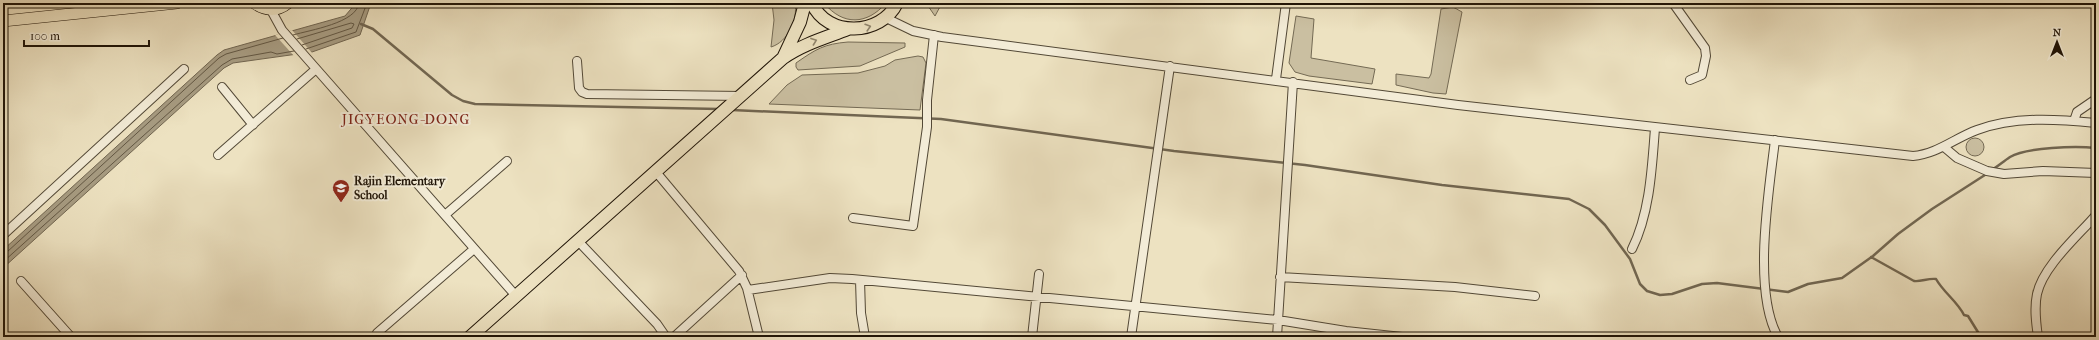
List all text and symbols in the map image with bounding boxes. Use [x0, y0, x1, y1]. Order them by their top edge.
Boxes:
scale bar [24, 22, 149, 48]
north arrow [2037, 22, 2077, 62]
one-way arrow [865, 23, 872, 32]
text: N [2053, 26, 2062, 39]
text: 100 m [30, 29, 60, 43]
one-way arrow [811, 37, 818, 46]
district label: JIGYEONG-DONG [341, 111, 470, 128]
place label: Rajin Elementary School [354, 174, 446, 202]
school or university icon: Rajin Elementary School [331, 178, 351, 203]

